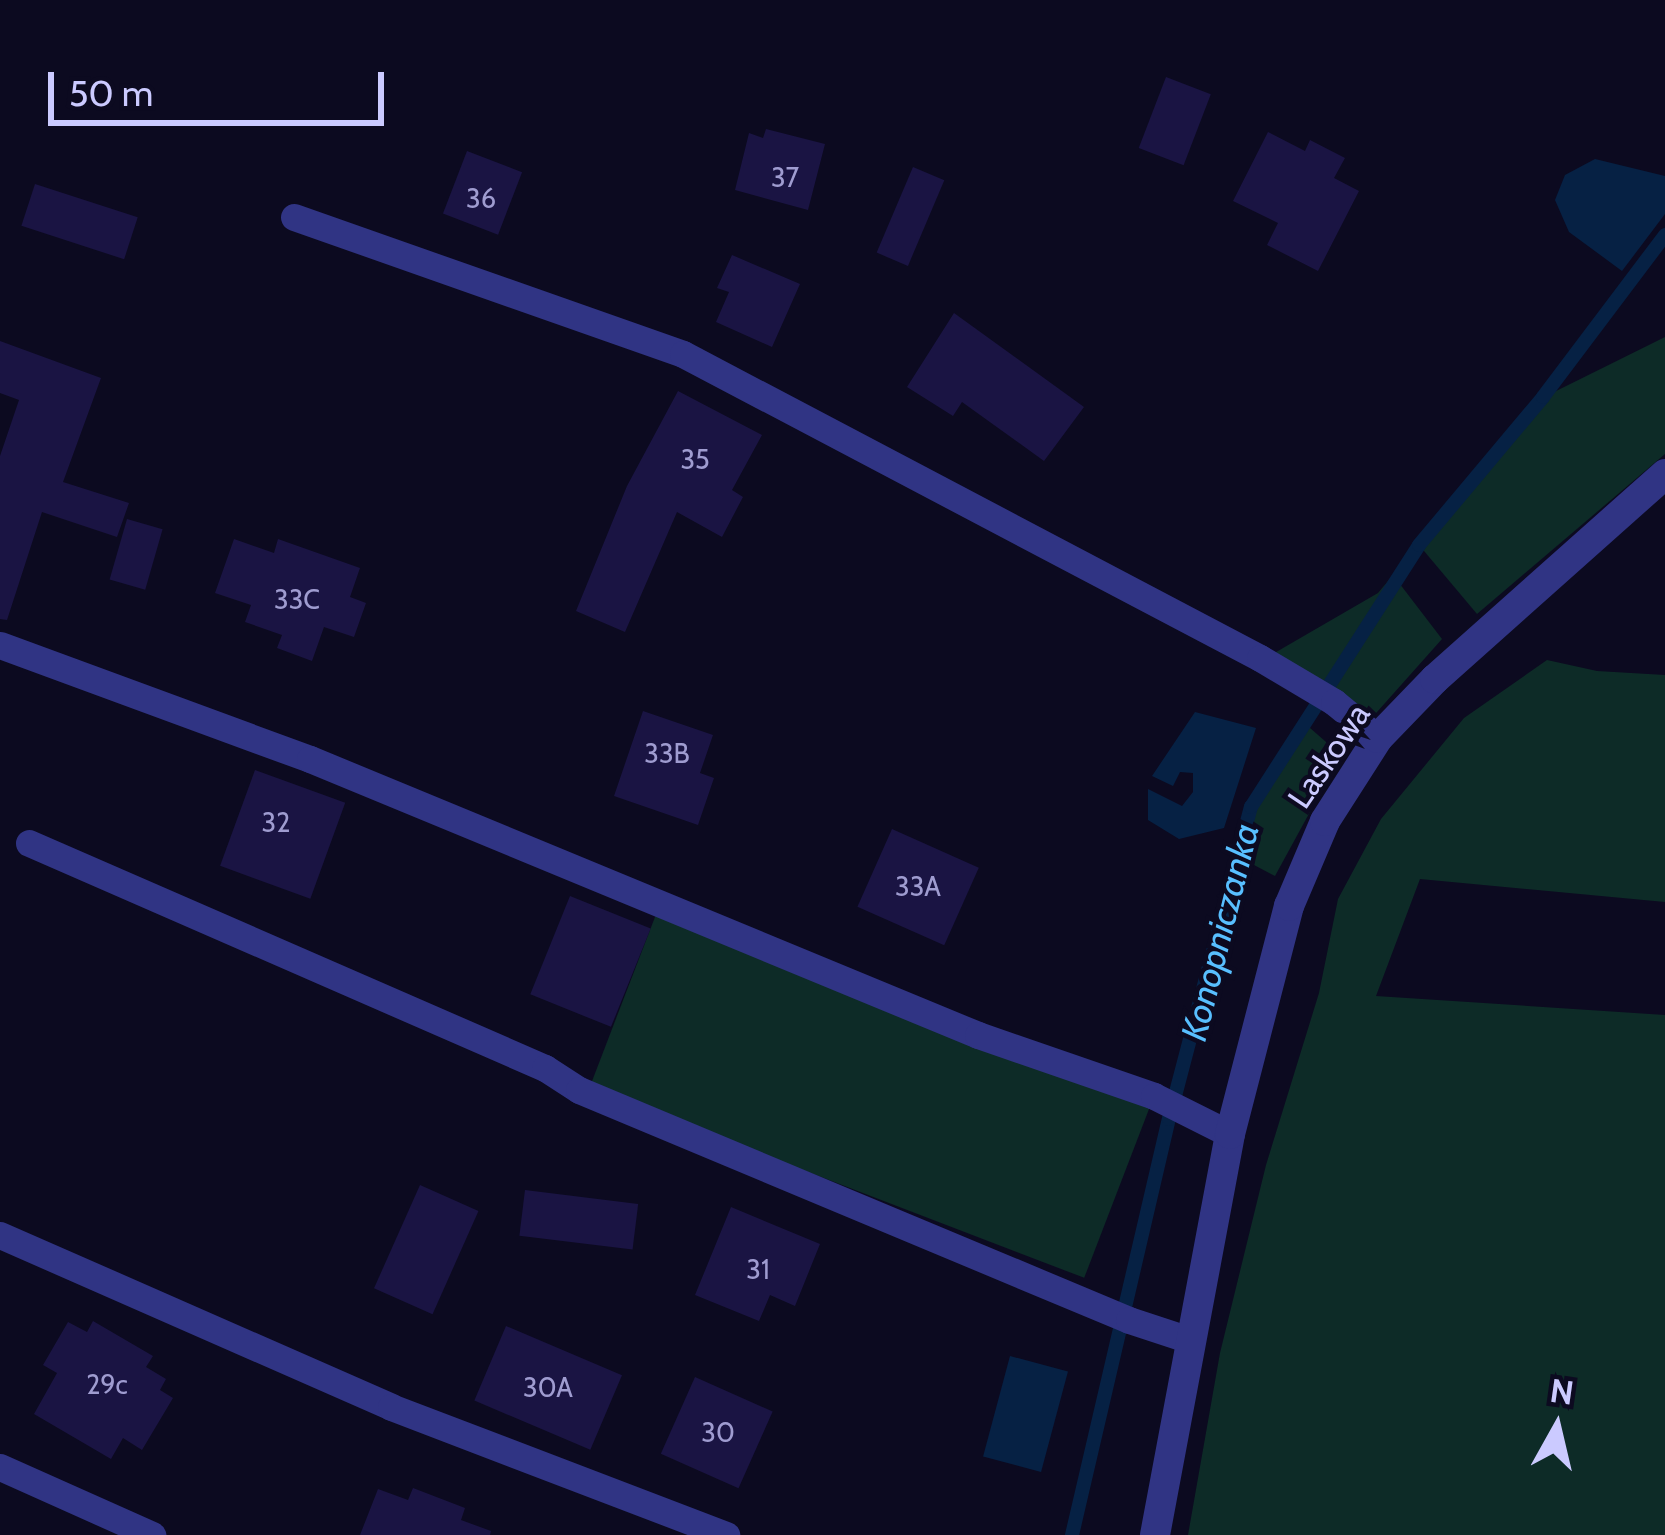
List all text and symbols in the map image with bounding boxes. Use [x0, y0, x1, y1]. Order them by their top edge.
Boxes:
scale bar [54, 48, 390, 122]
text: 50 m [69, 71, 153, 115]
house number: 37 [771, 162, 799, 194]
house number: 36 [466, 183, 496, 215]
house number: 35 [680, 444, 710, 476]
house number: 33C [274, 584, 320, 616]
street label: Laskowa [1280, 696, 1378, 816]
house number: 33B [644, 738, 690, 770]
house number: 32 [262, 807, 290, 839]
water label: Konopniczanka [1172, 819, 1268, 1045]
house number: 33A [895, 871, 941, 903]
house number: 31 [746, 1254, 770, 1286]
north arrow [1497, 1367, 1617, 1487]
house number: 29c [86, 1369, 128, 1401]
text: N [1548, 1370, 1576, 1413]
house number: 30A [523, 1372, 573, 1404]
house number: 30 [701, 1417, 735, 1449]

